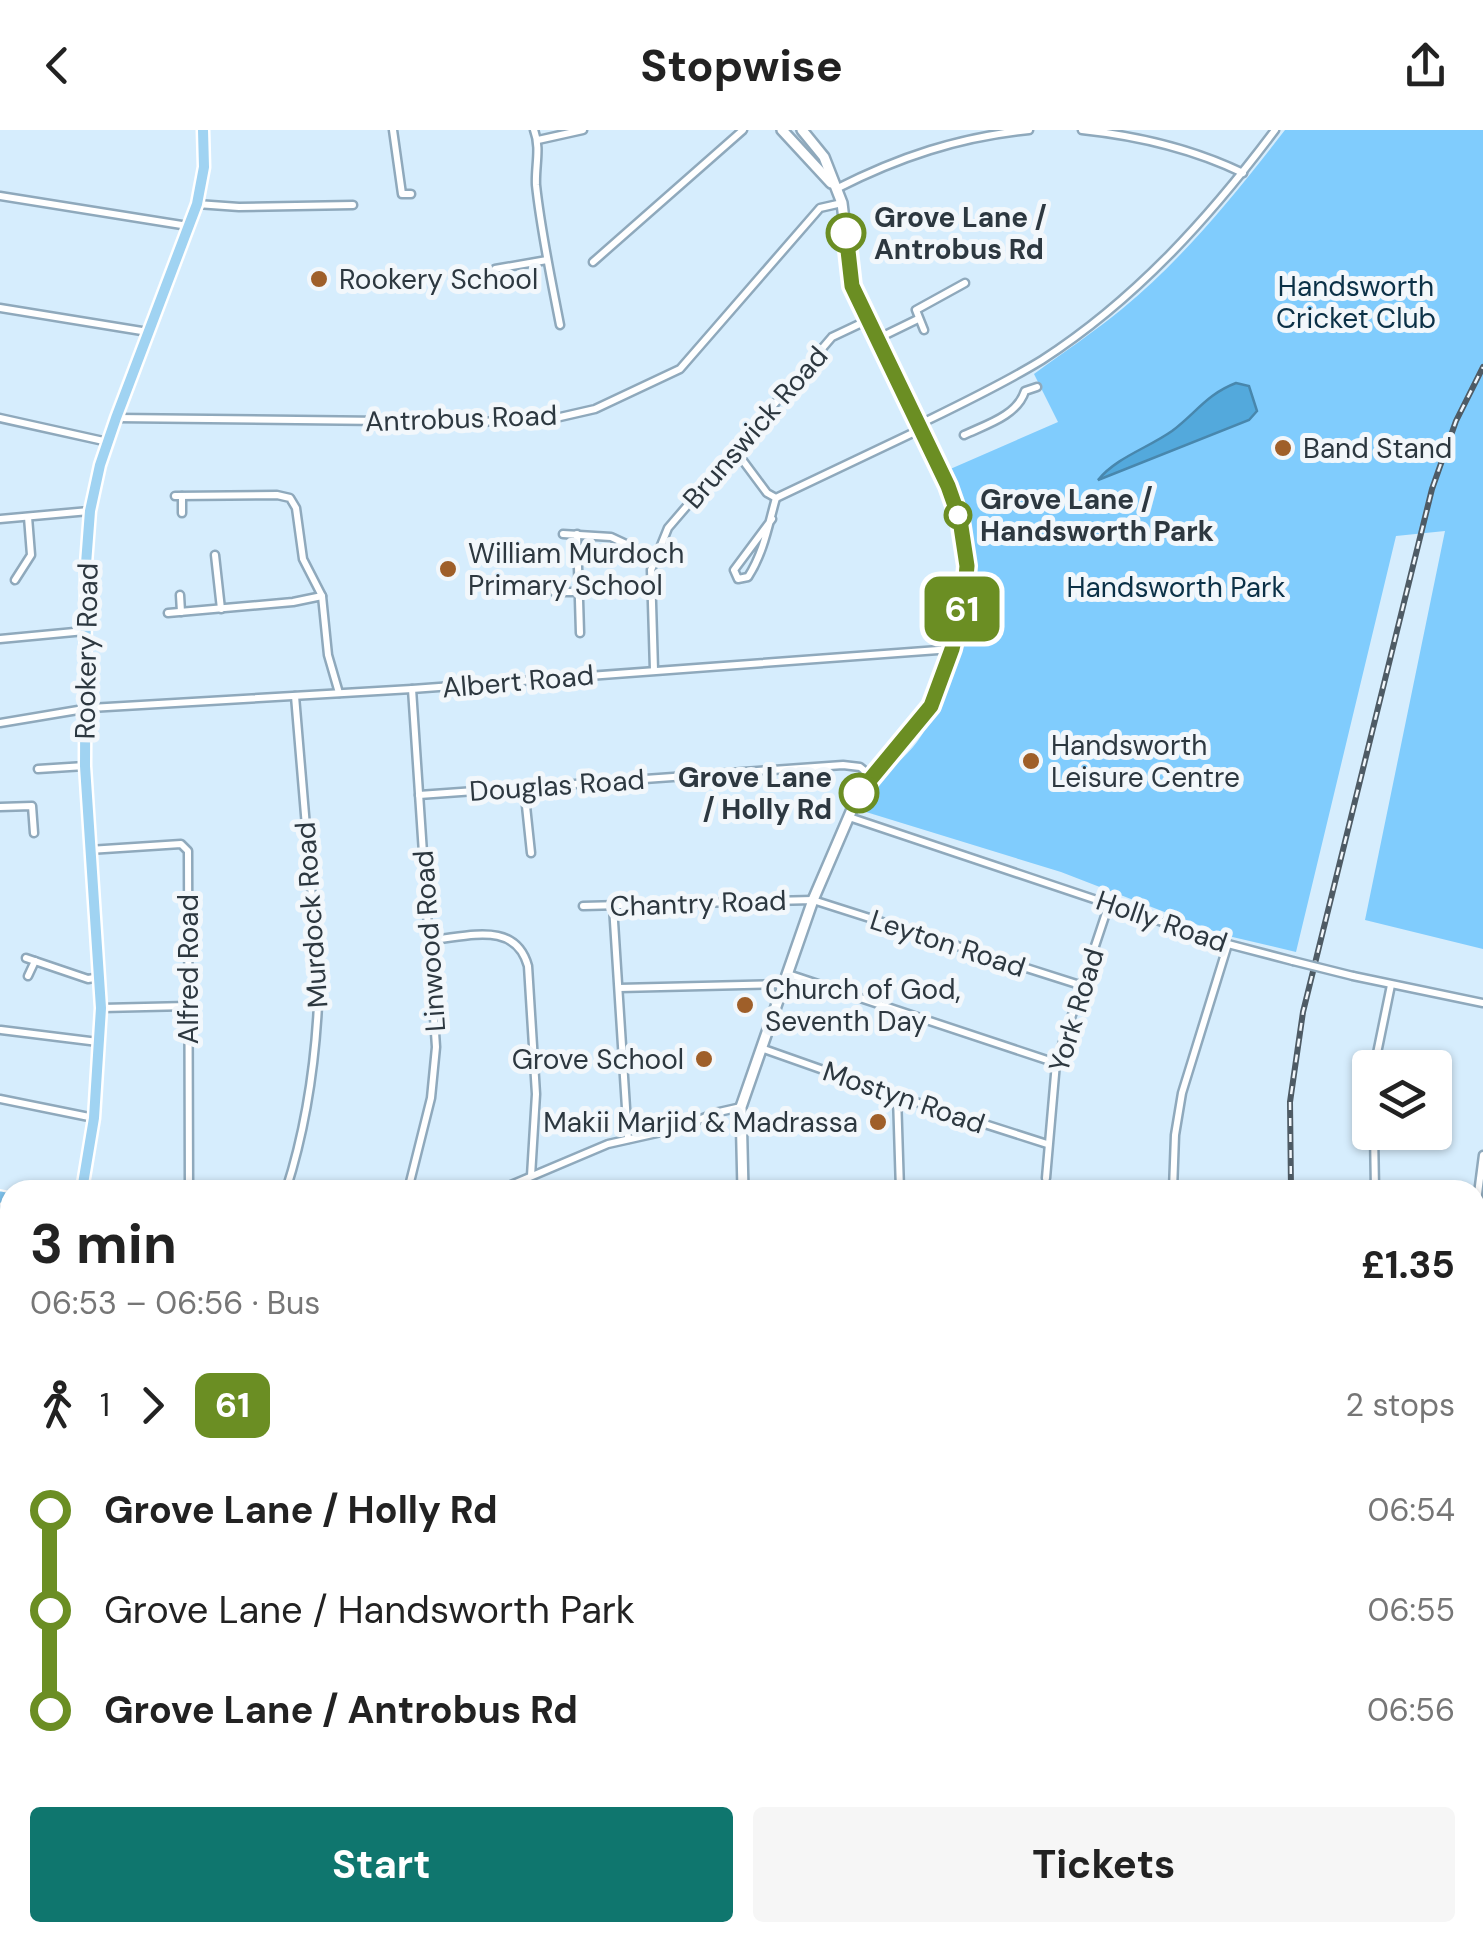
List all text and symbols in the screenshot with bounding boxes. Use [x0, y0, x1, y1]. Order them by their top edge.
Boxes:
text: Stopwise [640, 36, 843, 95]
icon: back [30, 38, 85, 93]
icon: share [1398, 38, 1453, 93]
place label: Grove Lane / Antrobus Rd [874, 199, 1047, 268]
marker: Grove Lane / Antrobus Rd [827, 214, 865, 252]
place label: Rookery School [339, 261, 538, 298]
marker: Rookery School [308, 268, 330, 290]
park label: Handsworth Cricket Club [1276, 268, 1436, 337]
street label: Brunswick Road [675, 338, 836, 516]
street label: Antrobus Road [364, 397, 558, 440]
place label: Band Stand [1303, 430, 1452, 467]
marker: Band Stand [1272, 437, 1294, 459]
place label: Grove Lane / Handsworth Park [980, 481, 1214, 550]
marker: Grove Lane / Handsworth Park [945, 502, 971, 528]
place label: William Murdoch Primary School [468, 535, 684, 604]
marker: William Murdoch Primary School [437, 558, 459, 580]
street label: Rookery Road [66, 562, 107, 740]
park label: Handsworth Park [1066, 569, 1286, 606]
line badge: 61 [917, 576, 1007, 642]
text: 61 [945, 586, 979, 632]
street label: Albert Road [441, 656, 595, 707]
place label: Handsworth Leisure Centre [1051, 727, 1240, 796]
marker: Handsworth Leisure Centre [1020, 750, 1042, 772]
place label: Grove Lane / Holly Rd [678, 759, 832, 828]
street label: Douglas Road [468, 761, 646, 810]
marker: Grove Lane / Holly Rd [840, 774, 878, 812]
street label: Murdock Road [287, 821, 336, 1009]
street label: Linwood Road [405, 849, 454, 1033]
street label: Chantry Road [609, 882, 787, 925]
street label: Holly Road [1091, 882, 1232, 961]
street label: Alfred Road [170, 894, 207, 1044]
street label: Leyton Road [866, 901, 1030, 986]
street label: York Road [1040, 944, 1113, 1077]
place label: Church of God, Seventh Day [765, 971, 961, 1040]
marker: Church of God, Seventh Day [734, 994, 756, 1016]
place label: Grove School [512, 1041, 684, 1078]
marker: Grove School [693, 1048, 715, 1070]
map controls [1352, 1050, 1452, 1150]
button: layers [1352, 1050, 1452, 1150]
street label: Mostyn Road [818, 1052, 990, 1142]
place label: Makii Marjid & Madrassa [543, 1104, 858, 1141]
marker: Makii Marjid & Madrassa [867, 1111, 889, 1133]
text: 3 min [30, 1208, 177, 1280]
text: £1.35 [1361, 1240, 1455, 1290]
text: 06:53 – 06:56 · Bus [30, 1282, 320, 1324]
icon: walk [30, 1378, 85, 1433]
icon: forward [125, 1378, 180, 1433]
text: 61 [215, 1382, 250, 1428]
text: 1 [100, 1384, 110, 1426]
text: 2 stops [1346, 1384, 1455, 1426]
text: Grove Lane / Holly Rd [104, 1485, 498, 1535]
text: 06:54 [1368, 1489, 1455, 1531]
text: Grove Lane / Handsworth Park [104, 1585, 635, 1635]
text: 06:55 [1368, 1589, 1455, 1631]
text: Grove Lane / Antrobus Rd [104, 1685, 578, 1735]
text: 06:56 [1367, 1689, 1455, 1731]
button: Start [30, 1807, 733, 1922]
button: Tickets [753, 1807, 1455, 1922]

